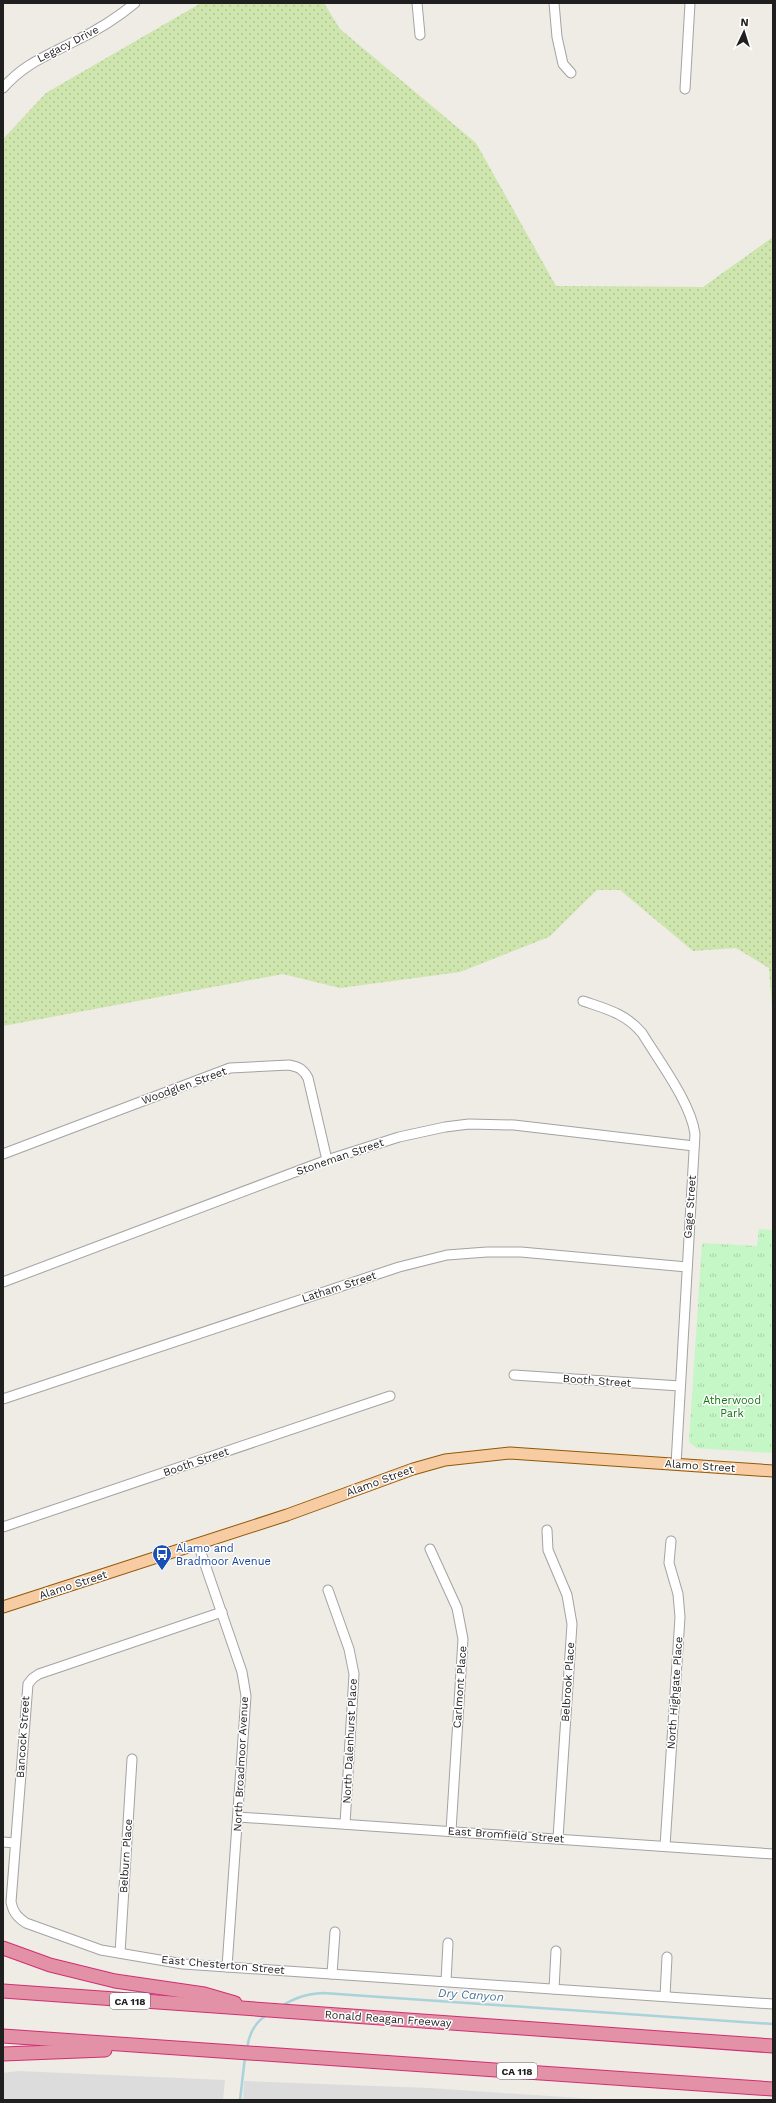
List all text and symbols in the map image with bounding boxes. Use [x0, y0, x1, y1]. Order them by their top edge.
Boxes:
north arrow [724, 12, 764, 52]
text: N [740, 16, 749, 29]
street label: Legacy Drive [35, 23, 101, 65]
street label: Woodglen Street [140, 1064, 229, 1107]
street label: Stoneman Street [294, 1136, 386, 1178]
street label: Gage Street [681, 1175, 699, 1239]
street label: Latham Street [300, 1269, 378, 1305]
street label: Booth Street [562, 1372, 632, 1390]
park label: Atherwood Park [703, 1394, 761, 1420]
street label: Booth Street [161, 1445, 231, 1479]
street label: Alamo Street [664, 1457, 736, 1475]
street label: Alamo Street [345, 1463, 416, 1499]
place label: Alamo and Bradmoor Avenue [176, 1542, 271, 1568]
bus stop icon: Alamo and Bradmoor Avenue [151, 1543, 173, 1571]
street label: Alamo Street [37, 1568, 109, 1602]
street label: North Highgate Place [665, 1636, 685, 1750]
street label: Belbrook Place [559, 1642, 577, 1722]
street label: Carlmont Place [451, 1645, 469, 1729]
street label: North Dalenhurst Place [340, 1678, 360, 1804]
street label: Bancock Street [14, 1695, 32, 1778]
street label: North Broadmoor Avenue [231, 1696, 251, 1832]
street label: Belburn Place [117, 1818, 135, 1894]
street label: East Bromfield Street [447, 1824, 565, 1846]
street label: East Chesterton Street [161, 1953, 286, 1977]
water label: Dry Canyon [438, 1986, 504, 2004]
road number: CA 118 [110, 1993, 150, 2009]
street label: Ronald Reagan Freeway [324, 2008, 452, 2030]
road number: CA 118 [497, 2063, 537, 2079]

